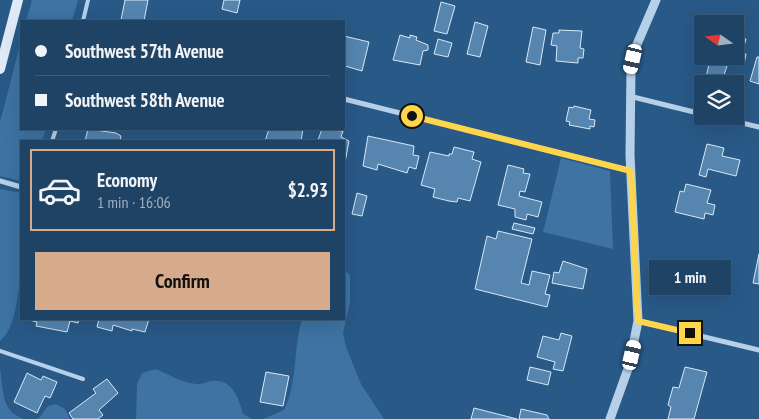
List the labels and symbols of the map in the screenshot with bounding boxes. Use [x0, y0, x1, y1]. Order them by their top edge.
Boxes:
north arrow [694, 15, 744, 65]
car [622, 43, 643, 75]
route start [401, 105, 423, 127]
callout: 1 min [649, 260, 731, 296]
route end [679, 322, 701, 344]
car [621, 339, 642, 371]

